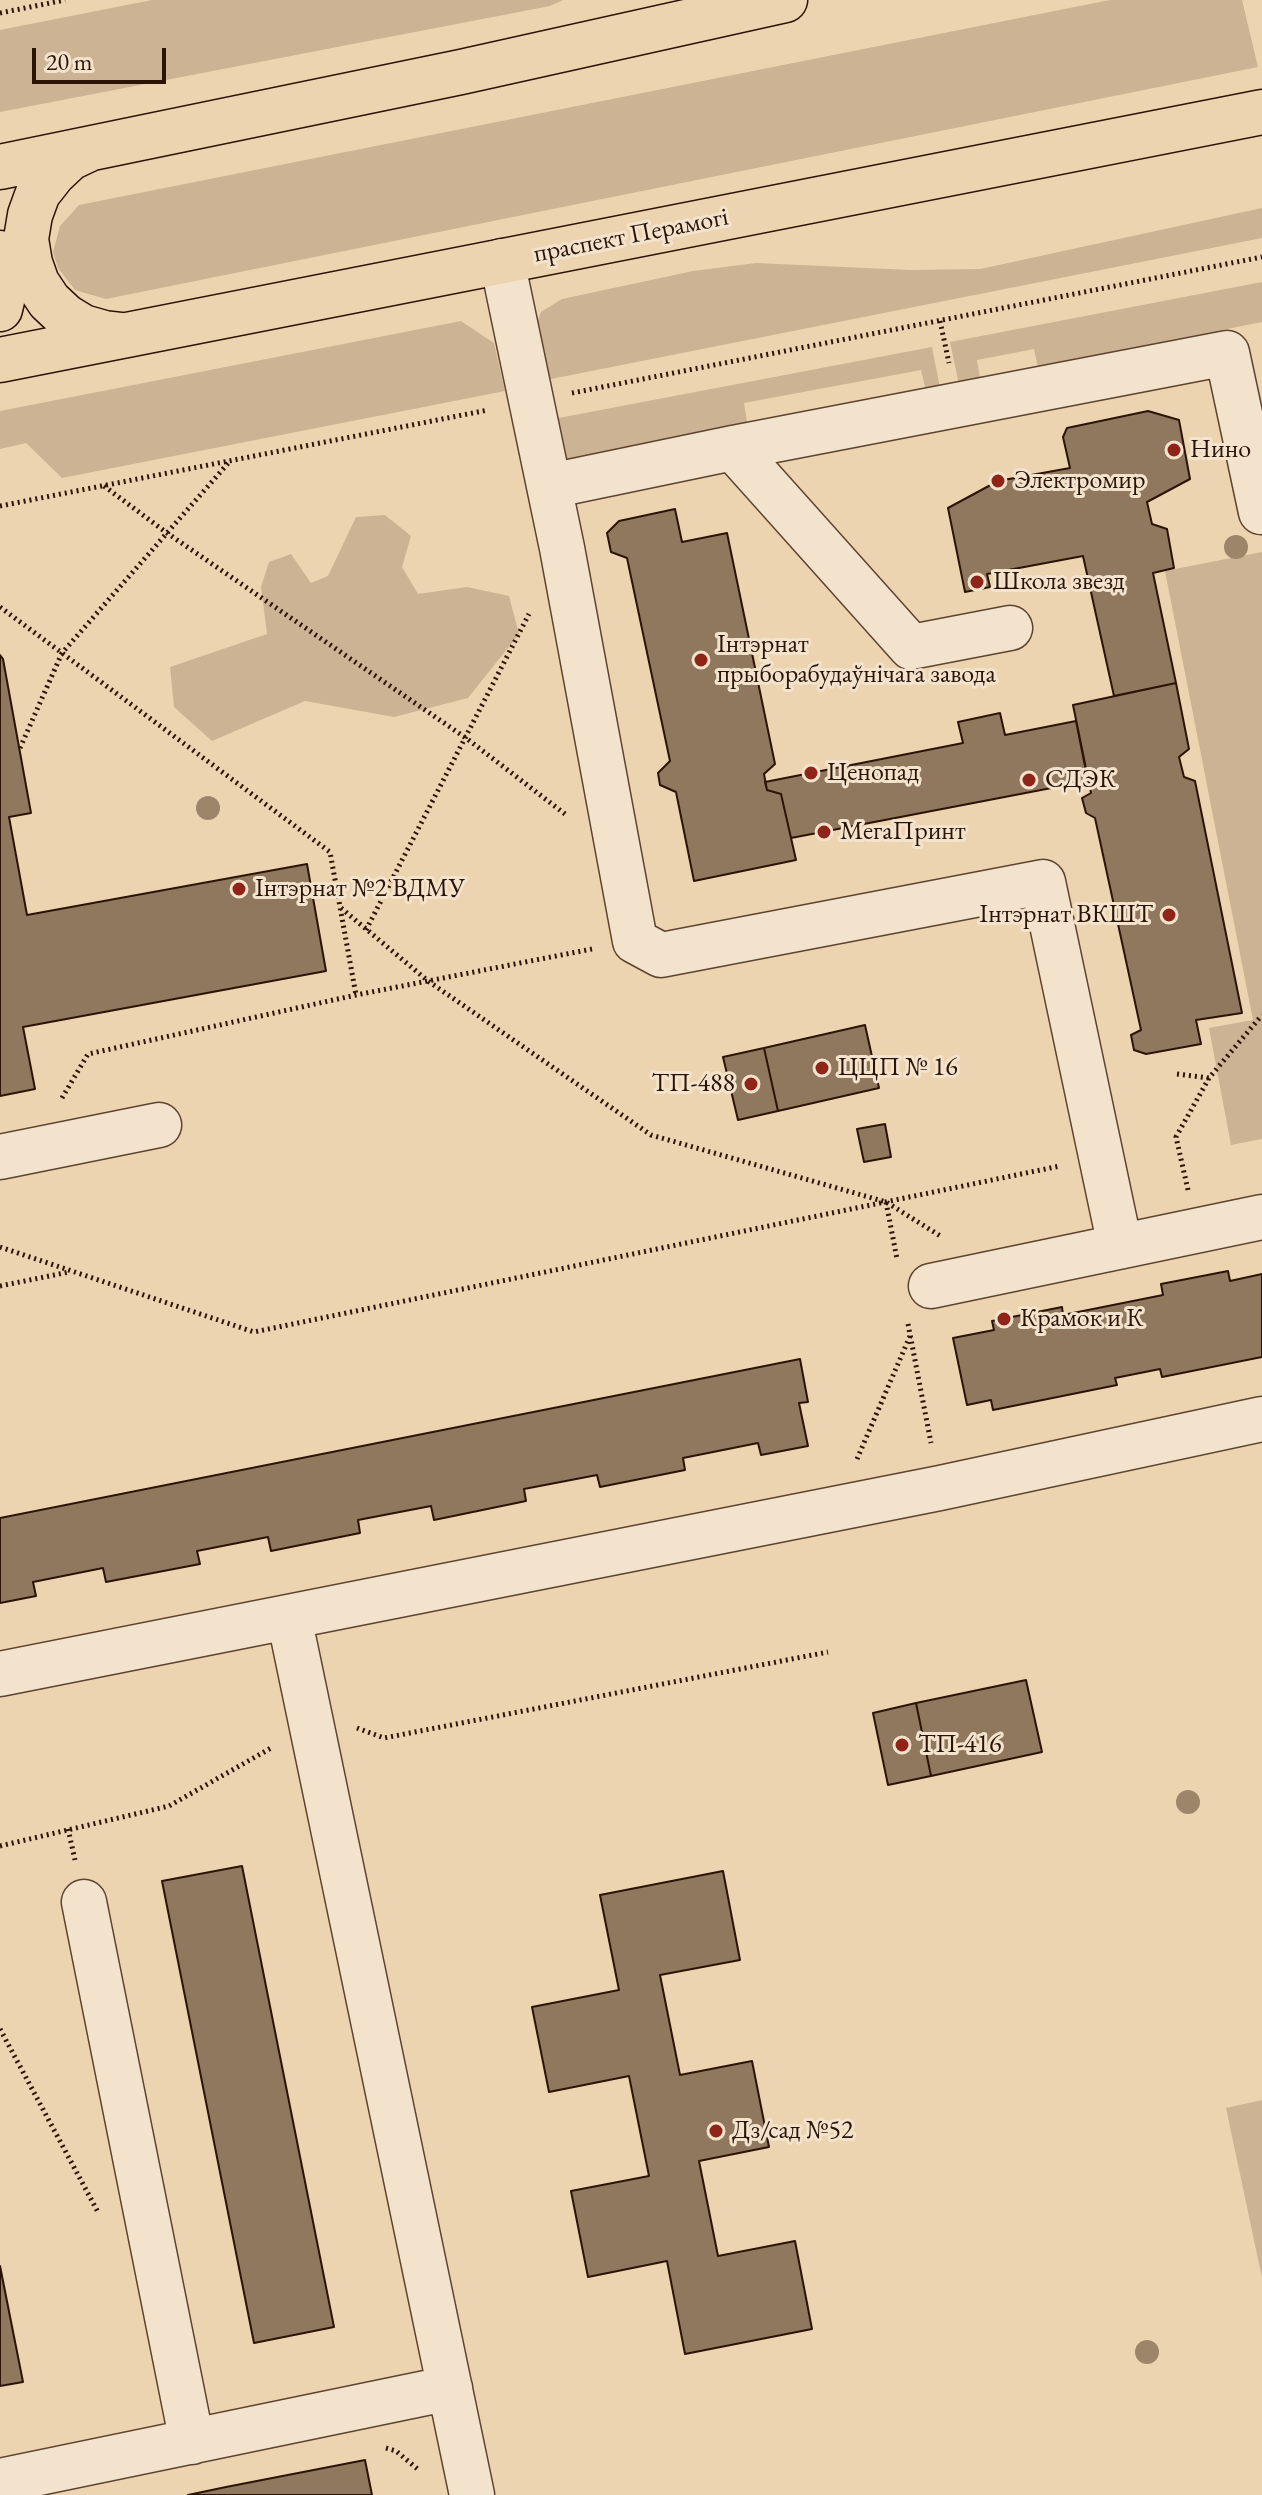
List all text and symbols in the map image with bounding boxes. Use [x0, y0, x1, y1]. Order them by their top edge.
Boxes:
scale bar [36, 32, 170, 82]
text: 20 m [46, 46, 93, 77]
street label: праспект Перамогі [531, 202, 731, 270]
place label: Нино [1190, 434, 1251, 466]
marker: Нино [1165, 441, 1183, 459]
place label: Электромир [1014, 465, 1146, 497]
marker: Электромир [989, 472, 1007, 490]
place label: Школа звезд [993, 566, 1125, 598]
marker: Школа звезд [968, 573, 986, 591]
place label: Інтэрнат прыборабудаўнічага завода [717, 629, 996, 690]
marker: Інтэрнат прыборабудаўнічага завода [692, 651, 710, 669]
place label: Ценопад [827, 757, 919, 789]
marker: Ценопад [802, 764, 820, 782]
place label: СДЭК [1045, 764, 1116, 796]
marker: СДЭК [1020, 771, 1038, 789]
place label: МегаПринт [840, 816, 966, 848]
marker: МегаПринт [815, 823, 833, 841]
place label: Інтэрнат №2 ВДМУ [255, 873, 465, 905]
marker: Інтэрнат №2 ВДМУ [230, 880, 248, 898]
place label: Інтэрнат ВКШТ [979, 899, 1153, 931]
marker: Інтэрнат ВКШТ [1160, 906, 1178, 924]
place label: ЦЦП № 16 [838, 1052, 958, 1084]
marker: ЦЦП № 16 [813, 1059, 831, 1077]
place label: ТП-488 [651, 1068, 735, 1100]
marker: ТП-488 [742, 1075, 760, 1093]
place label: Крамок и К [1020, 1303, 1143, 1335]
marker: Крамок и К [995, 1310, 1013, 1328]
place label: ТП-416 [918, 1729, 1002, 1761]
marker: ТП-416 [893, 1736, 911, 1754]
place label: Дз/сад №52 [732, 2115, 853, 2147]
marker: Дз/сад №52 [707, 2122, 725, 2140]

